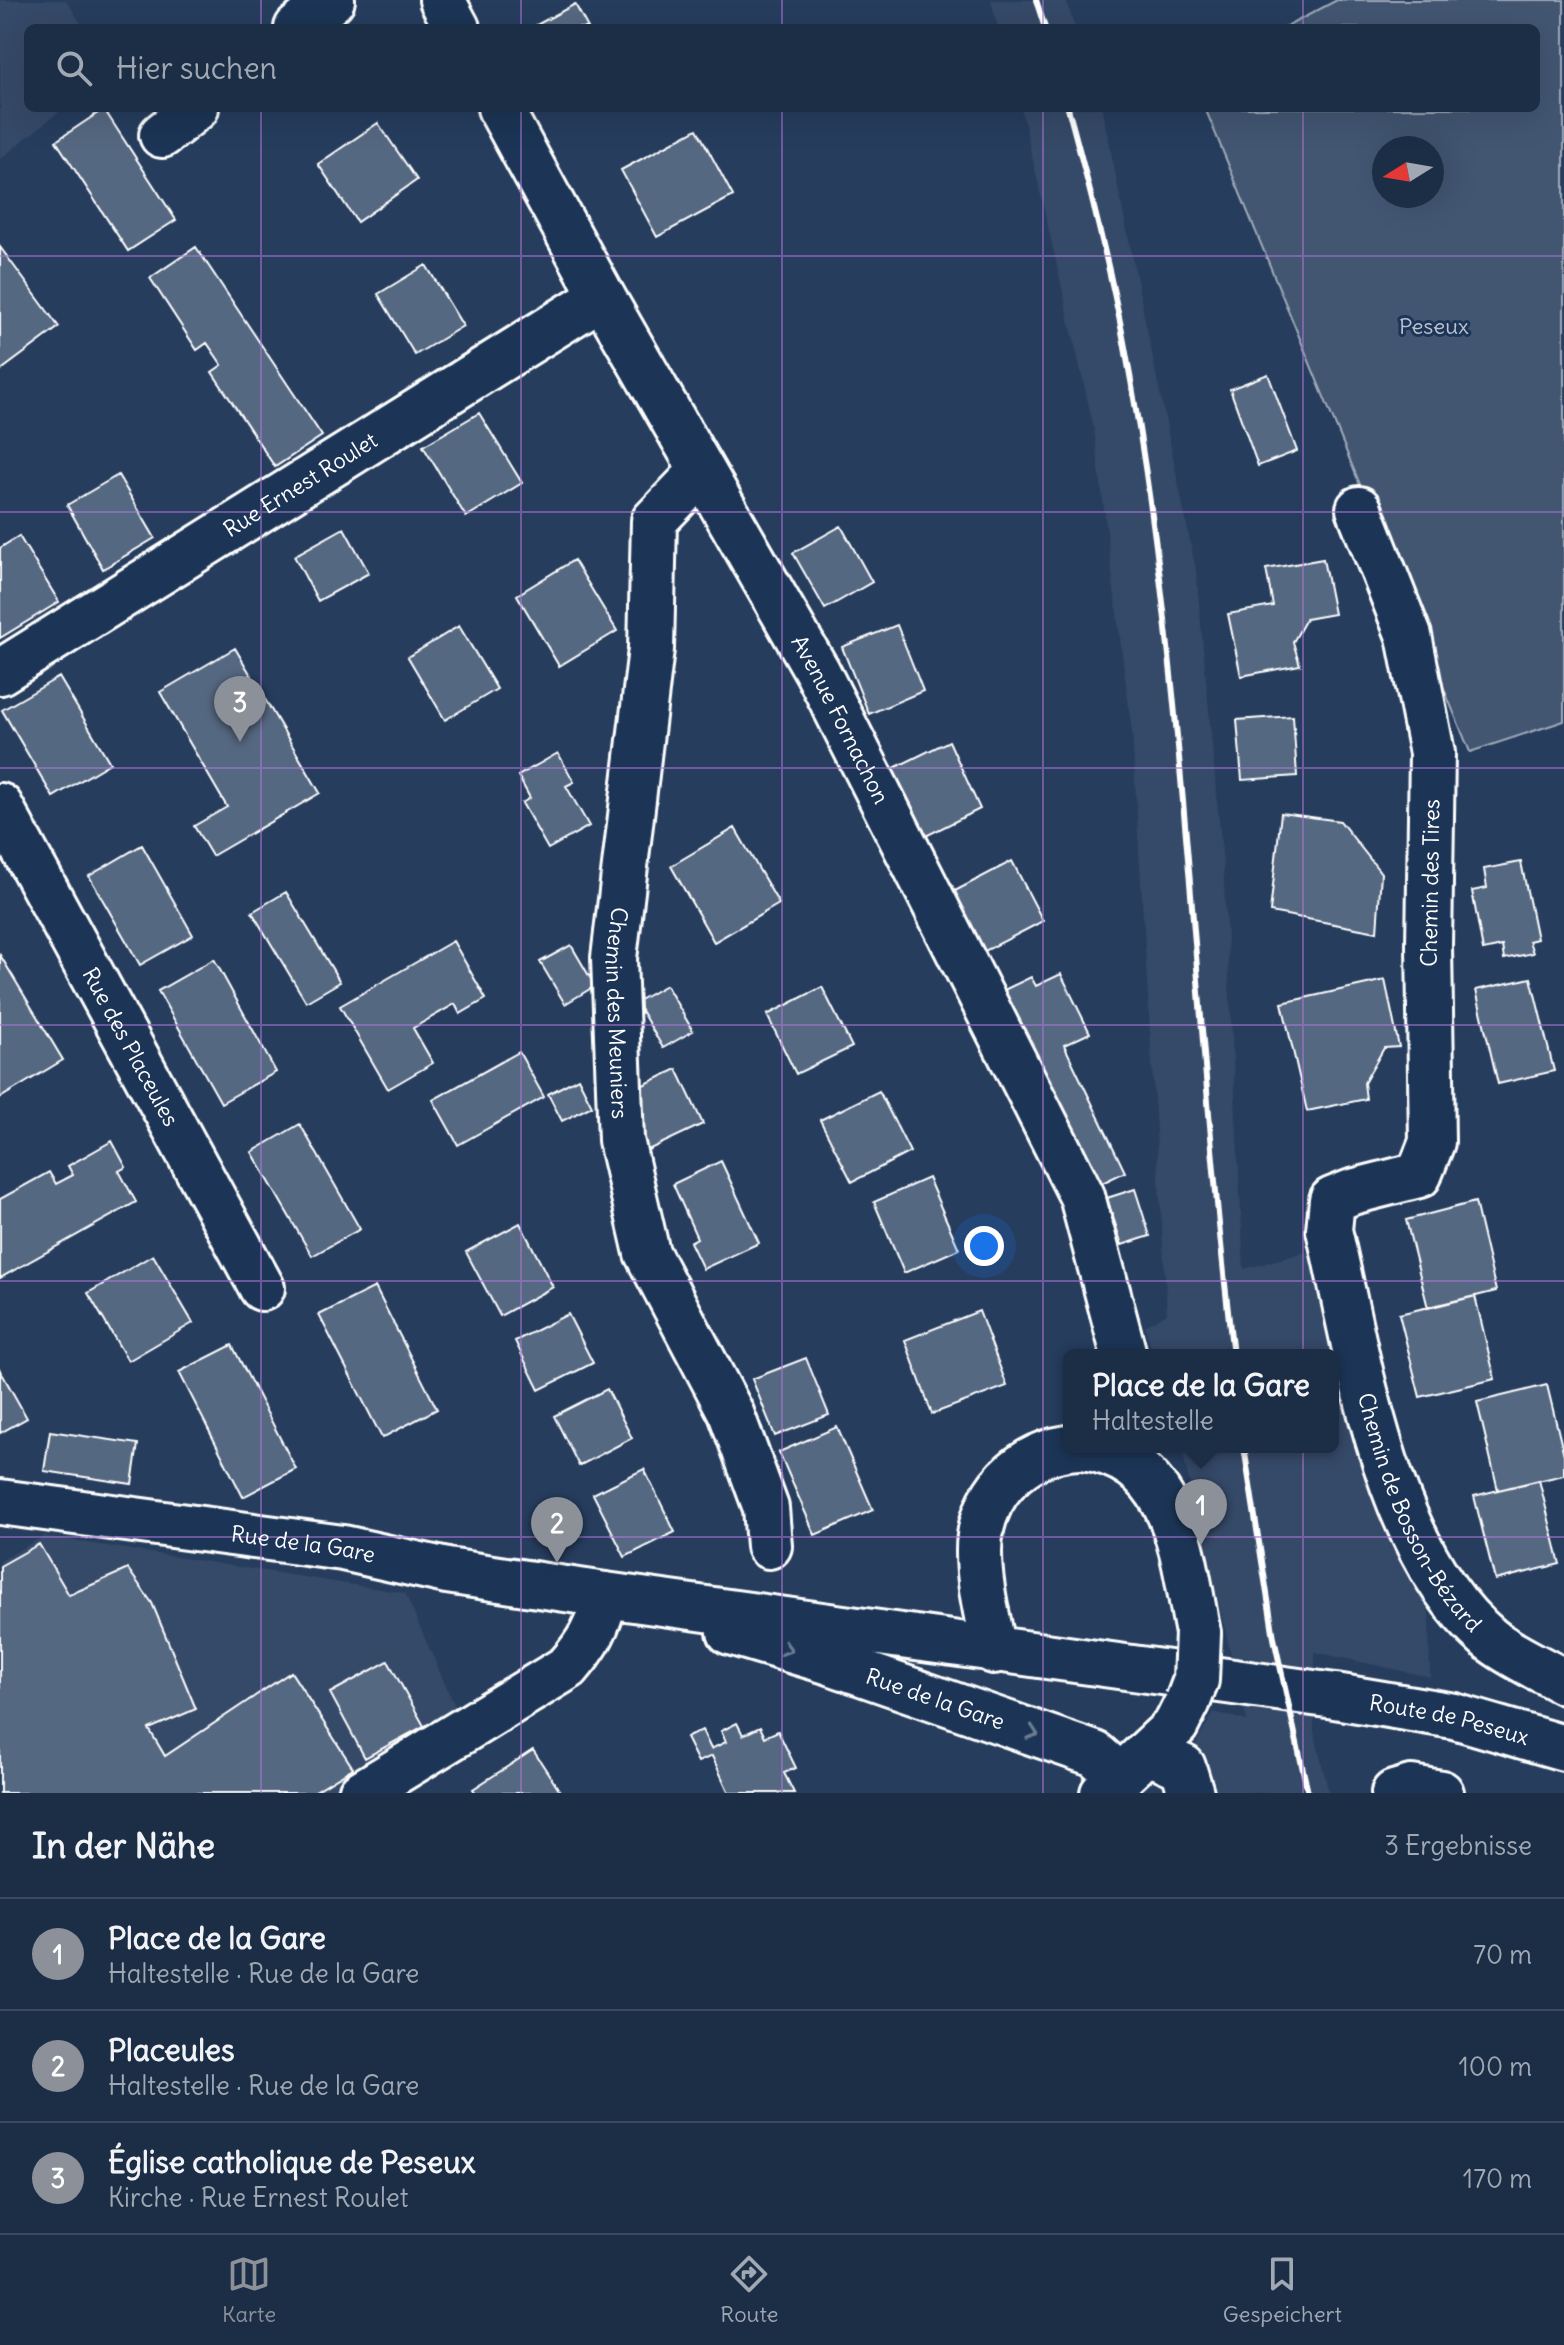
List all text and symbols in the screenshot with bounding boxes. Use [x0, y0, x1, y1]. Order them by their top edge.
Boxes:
search box [24, 24, 1540, 112]
icon: search [52, 46, 96, 90]
text: Hier suchen [116, 49, 277, 87]
north arrow [1372, 136, 1444, 208]
park label: Peseux [1399, 312, 1469, 340]
street label: Rue Ernest Roulet [218, 426, 382, 543]
street label: Avenue Fornachon [785, 630, 896, 808]
pin: 3 [214, 676, 266, 742]
street label: Chemin des Tires [1415, 799, 1445, 967]
street label: Chemin des Meuniers [599, 905, 634, 1119]
street label: Rue des Placeules [76, 962, 185, 1131]
your location [964, 1226, 1004, 1266]
popup [1063, 1349, 1339, 1453]
text: Place de la Gare [1092, 1366, 1310, 1404]
street label: Chemin de Bosson-Bézard [1352, 1390, 1488, 1638]
text: Haltestelle [1092, 1404, 1214, 1437]
pin: 1 [1175, 1479, 1227, 1545]
pin: 2 [531, 1497, 583, 1563]
street label: Rue de la Gare [230, 1519, 378, 1569]
one-way arrow [780, 1640, 793, 1656]
street label: Rue de la Gare [862, 1662, 1009, 1736]
street label: Route de Peseux [1367, 1688, 1533, 1751]
one-way arrow [1026, 1723, 1040, 1739]
text: In der Nähe [32, 1824, 215, 1867]
text: 3 Ergebnisse [1384, 1829, 1532, 1862]
text: Place de la Gare [108, 1919, 326, 1957]
text: 1 [53, 1938, 63, 1971]
text: 70 m [1473, 1938, 1532, 1971]
text: Haltestelle · Rue de la Gare [108, 1957, 419, 1990]
text: Placeules [108, 2031, 235, 2069]
text: 2 [51, 2050, 65, 2083]
text: 100 m [1458, 2050, 1532, 2083]
text: Haltestelle · Rue de la Gare [108, 2069, 419, 2102]
text: Église catholique de Peseux [108, 2143, 475, 2181]
text: 3 [51, 2162, 65, 2195]
text: 170 m [1463, 2162, 1532, 2195]
text: Kirche · Rue Ernest Roulet [108, 2181, 409, 2214]
tab: Karte [222, 2252, 276, 2328]
tab: Route [720, 2252, 778, 2328]
tab: Gespeichert [1223, 2252, 1342, 2328]

